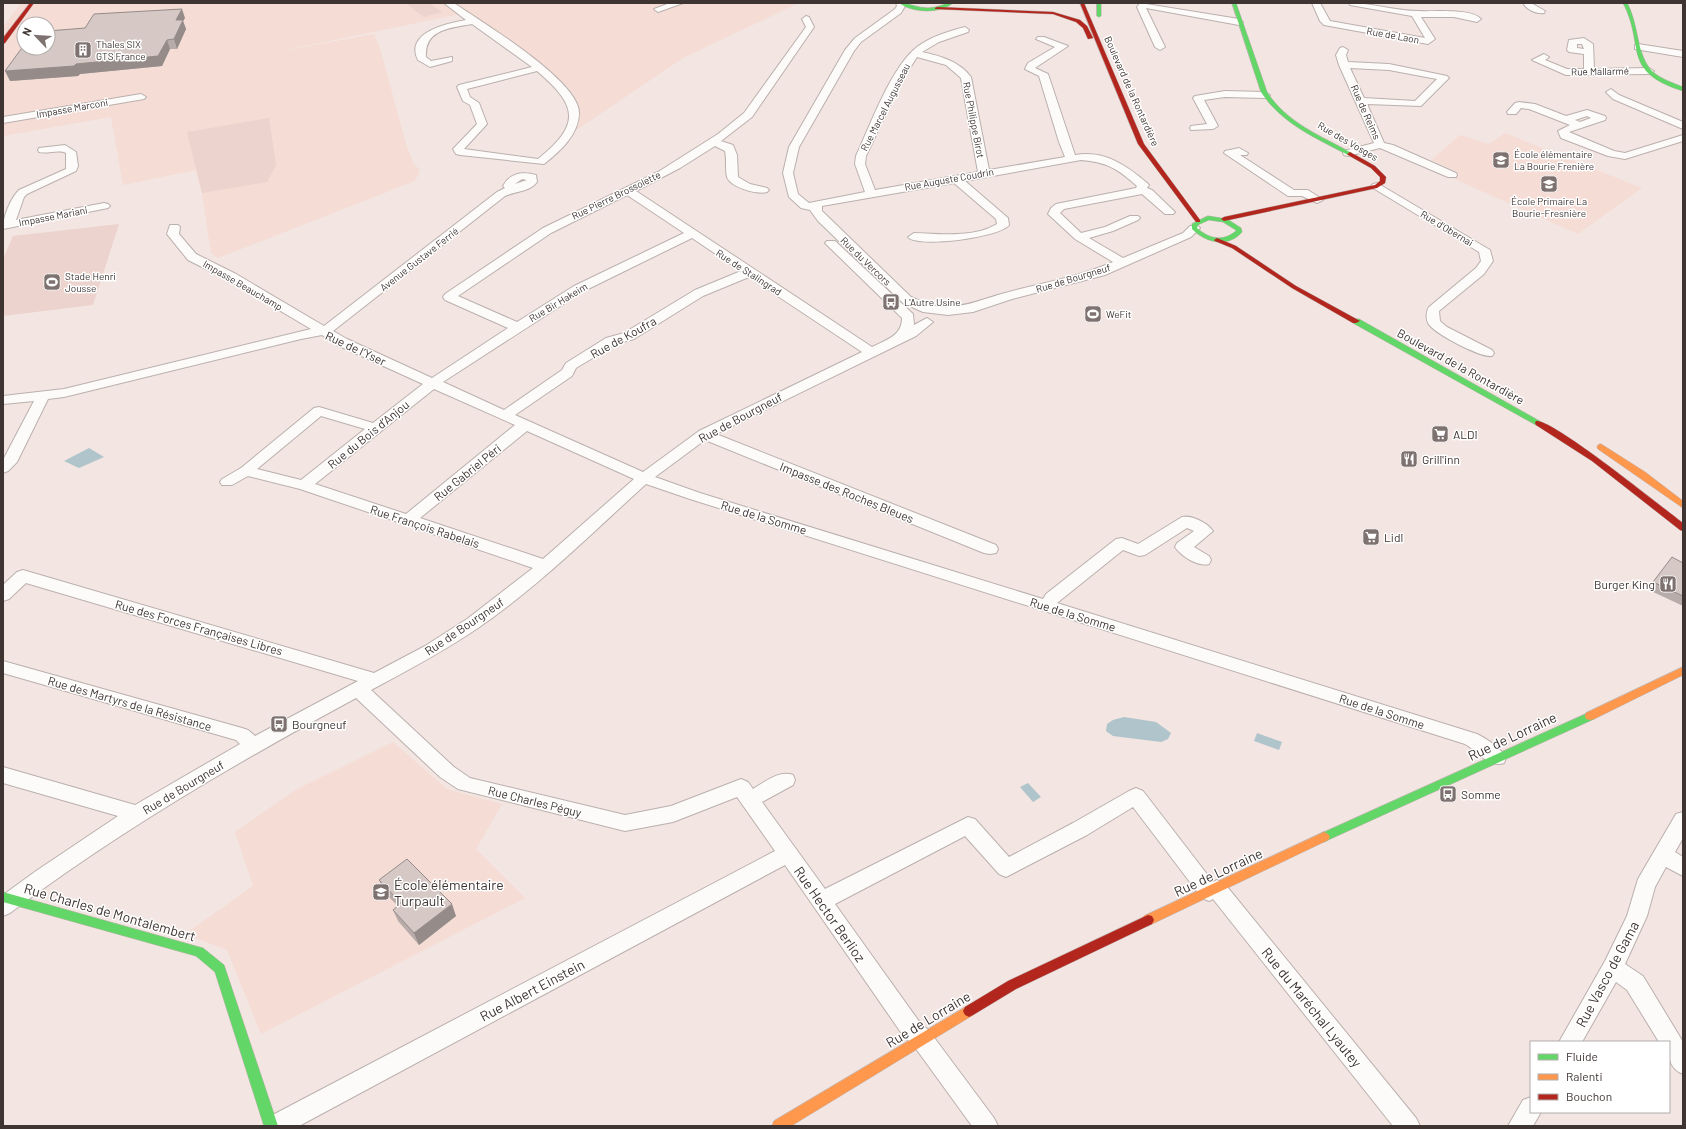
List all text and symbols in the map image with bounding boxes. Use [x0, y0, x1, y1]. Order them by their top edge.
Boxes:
north arrow [16, 16, 56, 56]
street label: Rue de Laon [1366, 24, 1420, 46]
text: N [19, 25, 34, 38]
street label: Boulevard de la Rontardière [1102, 34, 1162, 148]
place label: Thales SIX GTS France [96, 38, 146, 62]
building icon: Thales SIX GTS France [73, 40, 93, 60]
street label: Rue Marcel Augusseau [858, 61, 912, 153]
street label: Rue Mallarmé [1571, 64, 1629, 78]
street label: Rue Philippe Birot [961, 81, 987, 159]
street label: Rue de Reims [1349, 83, 1383, 141]
street label: Impasse Marconi [35, 96, 109, 120]
street label: Rue des Vosges [1316, 119, 1380, 163]
place label: École élémentaire La Bourie Frenière [1514, 148, 1594, 172]
school or university icon: École élémentaire La Bourie Frenière [1491, 150, 1511, 170]
street label: Rue Auguste Coudrin [903, 165, 995, 193]
street label: Rue Pierre Brossolette [570, 168, 662, 222]
school or university icon: École Primaire La Bourie-Fresnière [1539, 174, 1559, 194]
place label: École Primaire La Bourie-Fresnière [1511, 195, 1587, 219]
street label: Impasse Mariani [18, 203, 88, 229]
street label: Rue d’Obernai [1418, 208, 1476, 248]
street label: Avenue Gustave Ferrié [377, 225, 461, 293]
street label: Rue du Vercors [838, 234, 894, 288]
street label: Rue de Stalingrad [714, 246, 784, 298]
street label: Impasse Beauchamp [201, 257, 285, 313]
street label: Rue de Bourgneuf [1034, 261, 1112, 295]
place label: Stade Henri Jousse [65, 270, 116, 294]
sports icon: Stade Henri Jousse [42, 272, 62, 292]
street label: Rue Bir Hakeim [527, 280, 589, 324]
bus stop icon: L'Autre Usine [881, 292, 901, 312]
place label: L'Autre Usine [904, 296, 960, 308]
sports icon: WeFit [1083, 304, 1103, 324]
place label: WeFit [1106, 308, 1132, 320]
street label: Rue de Koufra [588, 313, 658, 361]
street label: Boulevard de la Rontardière [1395, 325, 1527, 407]
street label: Rue de l’Yser [323, 328, 389, 368]
street label: Rue de Bourgneuf [696, 389, 784, 445]
street label: Rue du Bois d’Anjou [325, 397, 411, 471]
supermarket icon: ALDI [1430, 424, 1450, 444]
place label: ALDI [1453, 427, 1478, 441]
street label: Rue Gabriel Péri [431, 441, 503, 503]
restaurant icon: Grill'inn [1399, 449, 1419, 469]
place label: Grill'inn [1422, 452, 1460, 466]
street label: Impasse des Roches Bleues [778, 459, 916, 525]
street label: Rue de la Somme [719, 497, 809, 537]
street label: Rue François Rabelais [369, 502, 482, 550]
supermarket icon: Lidl [1361, 527, 1381, 547]
place label: Lidl [1384, 530, 1403, 544]
restaurant icon: Burger King [1658, 574, 1678, 594]
place label: Burger King [1594, 577, 1655, 591]
street label: Rue de Bourgneuf [422, 594, 506, 658]
street label: Rue de la Somme [1028, 594, 1118, 634]
street label: Rue des Forces Françaises Libres [114, 596, 284, 658]
street label: Rue des Martyrs de la Résistance [47, 673, 213, 733]
street label: Rue de la Somme [1338, 691, 1426, 731]
street label: Rue de Lorraine [1465, 708, 1559, 764]
bus stop icon: Bourgneuf [269, 714, 289, 734]
place label: Bourgneuf [292, 717, 347, 731]
street label: Rue de Bourgneuf [140, 757, 226, 817]
street label: Rue Charles Péguy [487, 783, 584, 819]
bus stop icon: Somme [1438, 784, 1458, 804]
place label: Somme [1461, 787, 1501, 801]
street label: Rue de Lorraine [1171, 844, 1265, 900]
street label: Rue Hector Berlioz [791, 863, 869, 965]
place label: École élémentaire Turpault [394, 876, 504, 909]
street label: Rue Charles de Montalembert [22, 879, 198, 945]
school or university icon: École élémentaire Turpault [371, 882, 391, 902]
street label: Rue Vasco de Gama [1572, 918, 1642, 1030]
street label: Rue du Maréchal Lyautey [1258, 944, 1366, 1071]
street label: Rue Albert Einstein [477, 955, 587, 1025]
street label: Rue de Lorraine [883, 987, 973, 1051]
legend [1530, 1041, 1670, 1113]
text: Fluide [1566, 1049, 1598, 1063]
text: Ralenti [1566, 1069, 1603, 1083]
text: Bouchon [1566, 1089, 1612, 1103]

